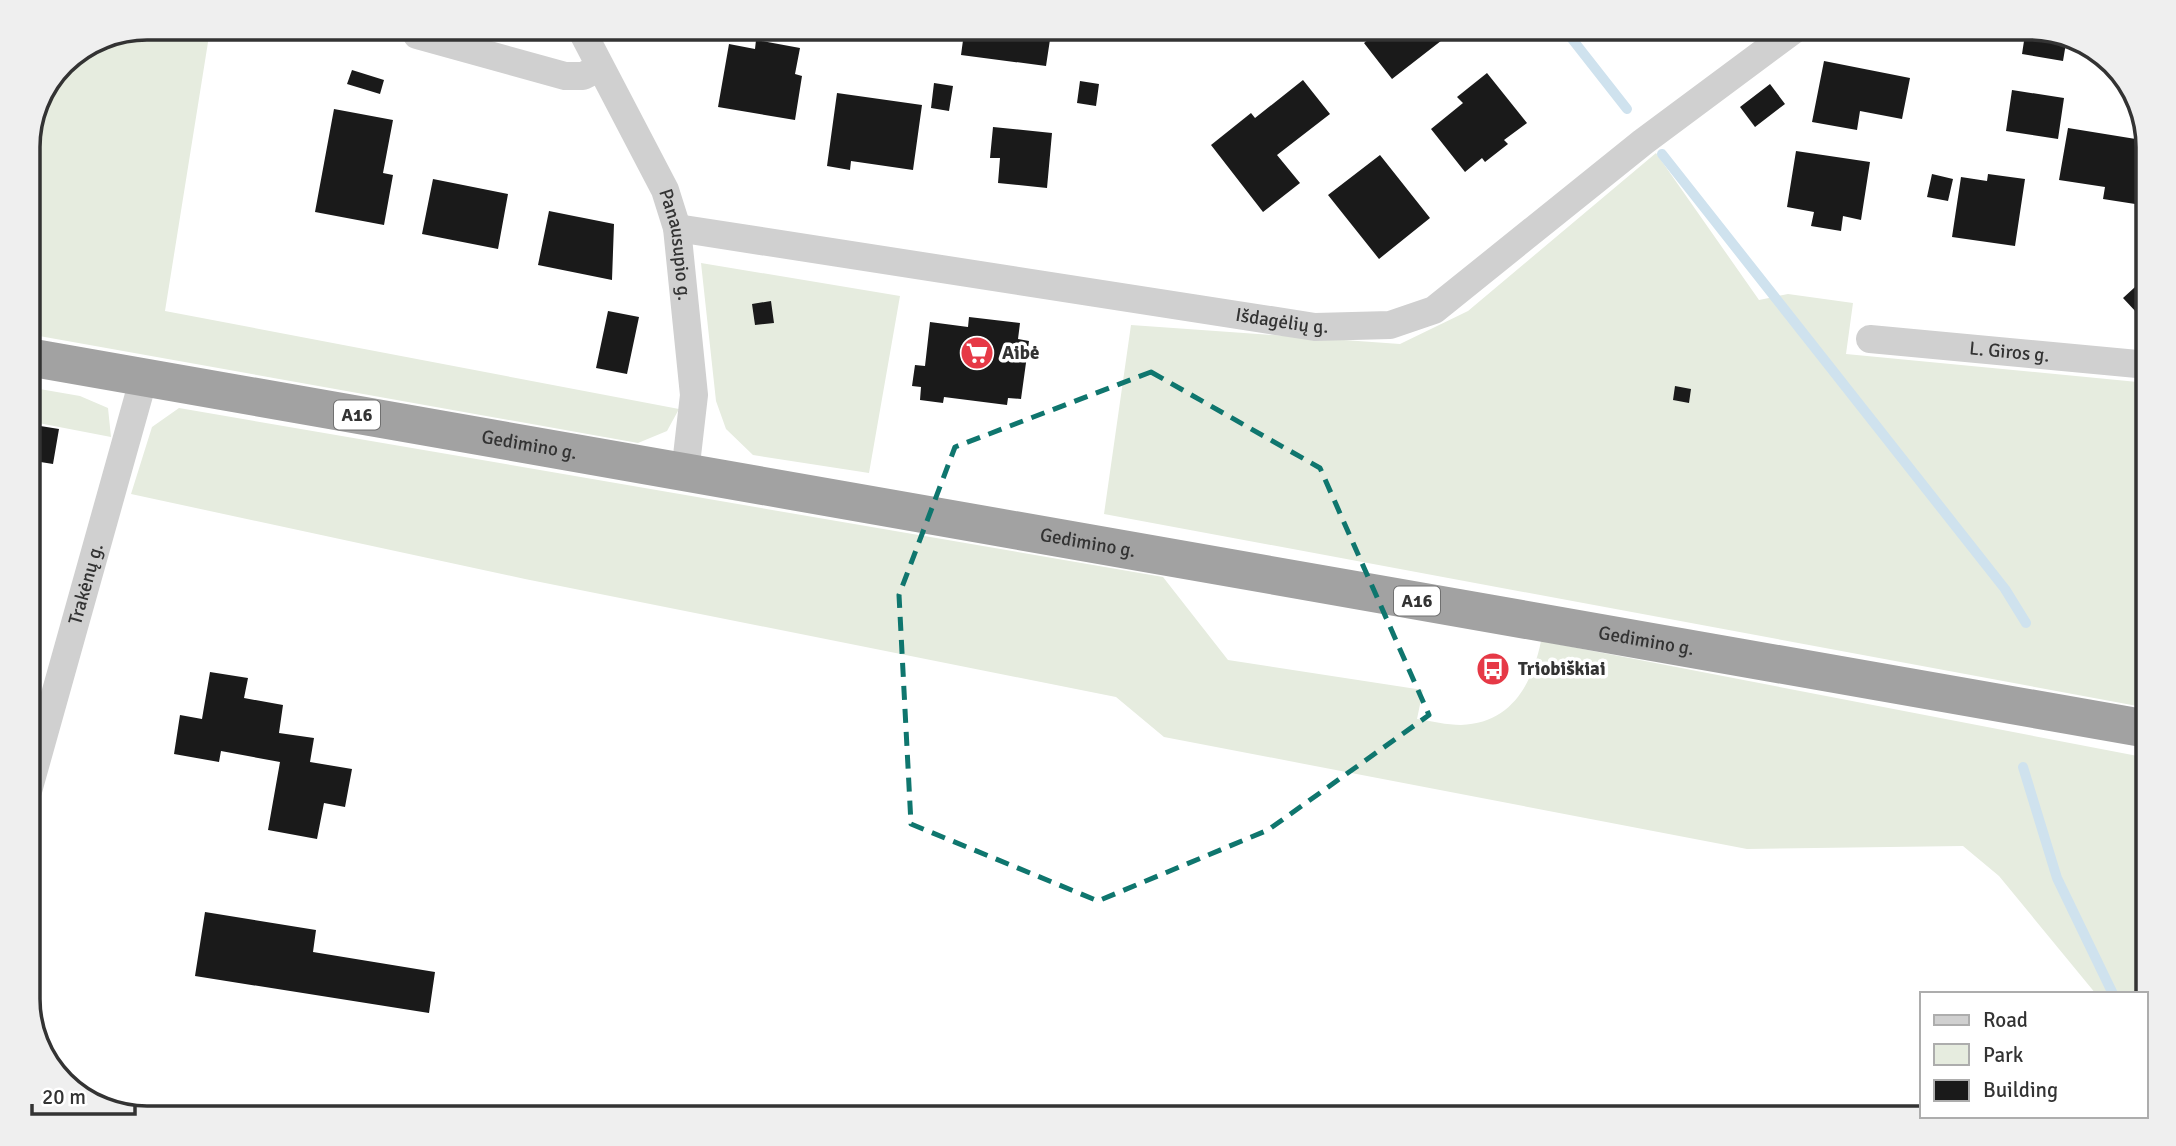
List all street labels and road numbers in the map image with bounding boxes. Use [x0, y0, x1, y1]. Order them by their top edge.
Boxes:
street label: Panausupio g. [653, 186, 696, 302]
street label: Išdagėlių g. [1234, 303, 1328, 339]
street label: L. Giros g. [1968, 336, 2051, 368]
road number: A16 [334, 400, 380, 430]
street label: Gedimino g. [480, 425, 579, 465]
street label: Gedimino g. [1038, 523, 1138, 563]
street label: Trakėnų g. [63, 540, 109, 627]
road number: A16 [1394, 586, 1440, 616]
street label: Gedimino g. [1597, 621, 1696, 661]

